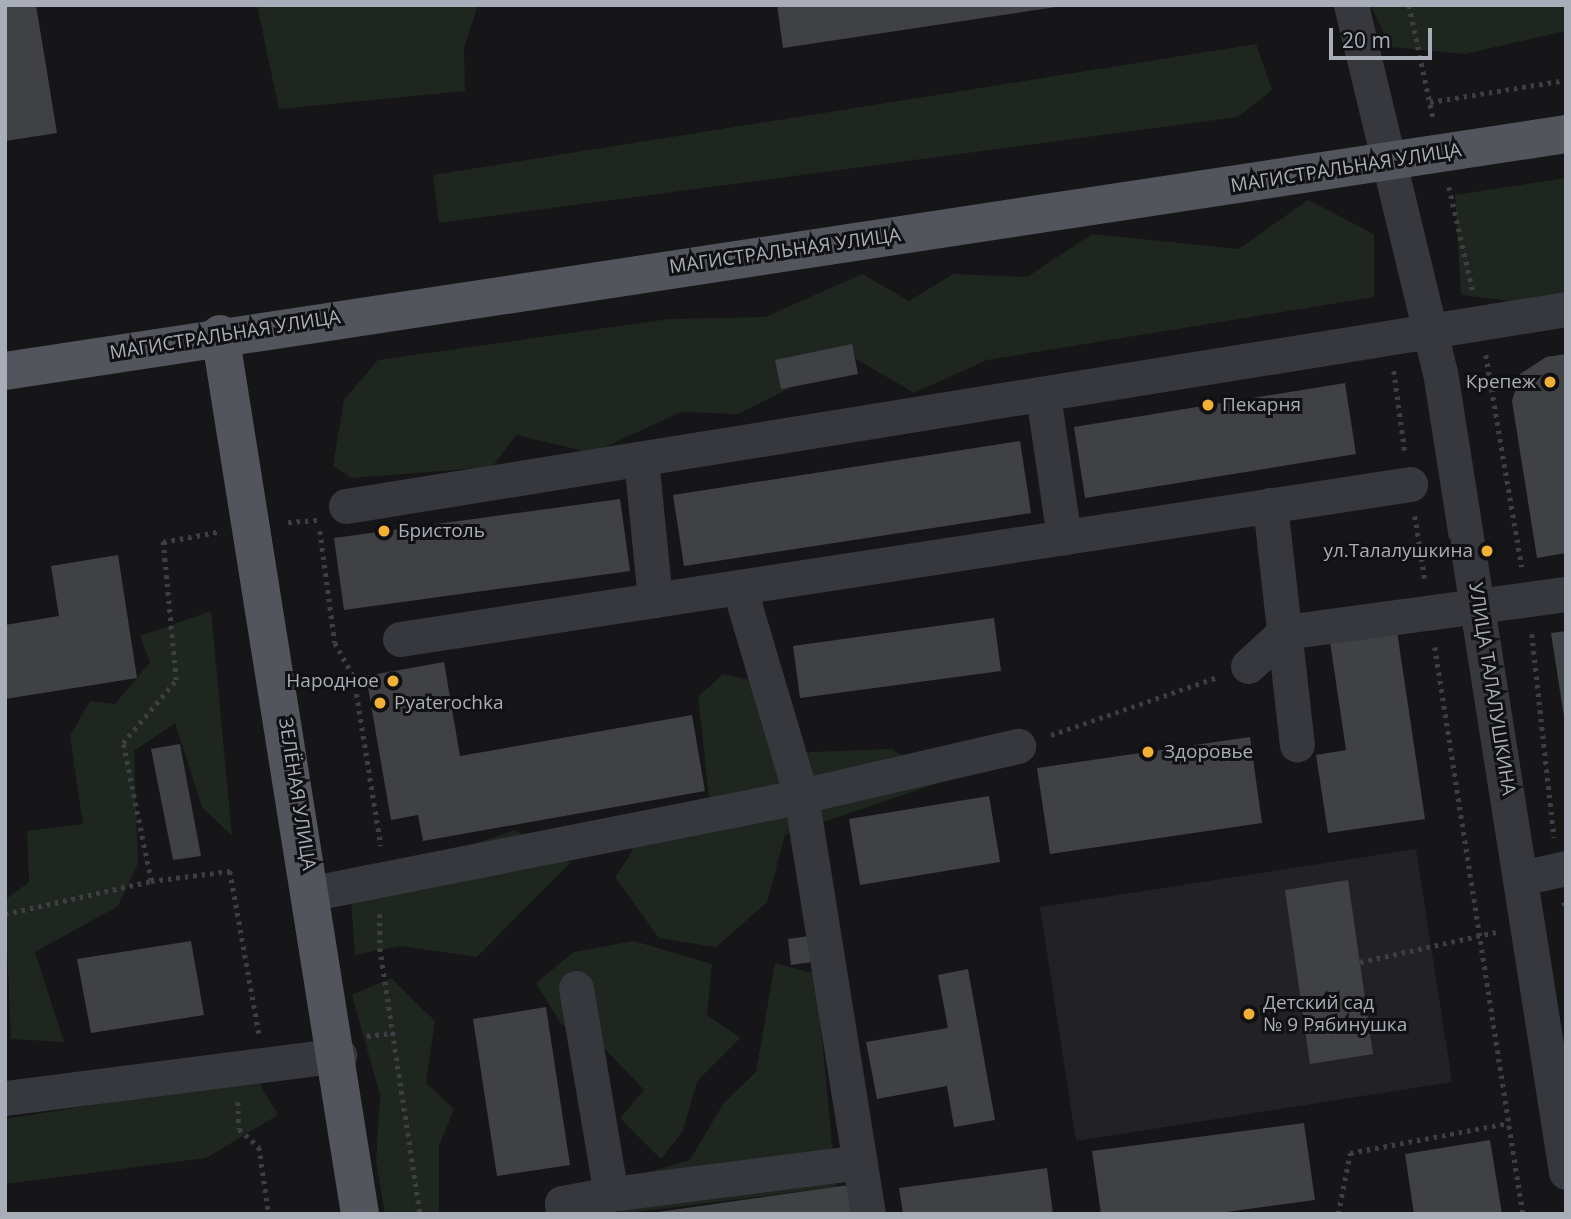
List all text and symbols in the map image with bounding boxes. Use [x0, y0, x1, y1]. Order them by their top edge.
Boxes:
scale bar [1333, 14, 1436, 58]
text: 20 m [1342, 26, 1391, 54]
street label: МАГИСТРАЛЬНАЯ УЛИЦА [1229, 138, 1463, 198]
street label: МАГИСТРАЛЬНАЯ УЛИЦА [668, 223, 902, 279]
street label: МАГИСТРАЛЬНАЯ УЛИЦА [108, 305, 342, 365]
place label: Крепеж [1466, 371, 1536, 393]
marker: Крепеж [1542, 374, 1558, 390]
place label: Пекарня [1222, 394, 1301, 416]
marker: Пекарня [1200, 397, 1216, 413]
place label: Бристоль [398, 520, 485, 542]
marker: Бристоль [376, 523, 392, 539]
place label: ул.Талалушкина [1323, 540, 1473, 562]
marker: ул.Талалушкина [1479, 543, 1495, 559]
street label: УЛИЦА ТАЛАЛУШКИНА [1464, 581, 1520, 797]
place label: Народное [286, 670, 379, 692]
marker: Народное [385, 673, 401, 689]
place label: Pyaterochka [394, 692, 503, 714]
marker: Pyaterochka [372, 695, 388, 711]
street label: ЗЕЛЁНАЯ УЛИЦА [274, 716, 320, 872]
place label: Здоровье [1164, 741, 1253, 763]
marker: Здоровье [1138, 742, 1158, 762]
place label: Детский сад № 9 Рябинушка [1263, 992, 1407, 1036]
marker: Детский сад № 9 Рябинушка [1241, 1006, 1257, 1022]

